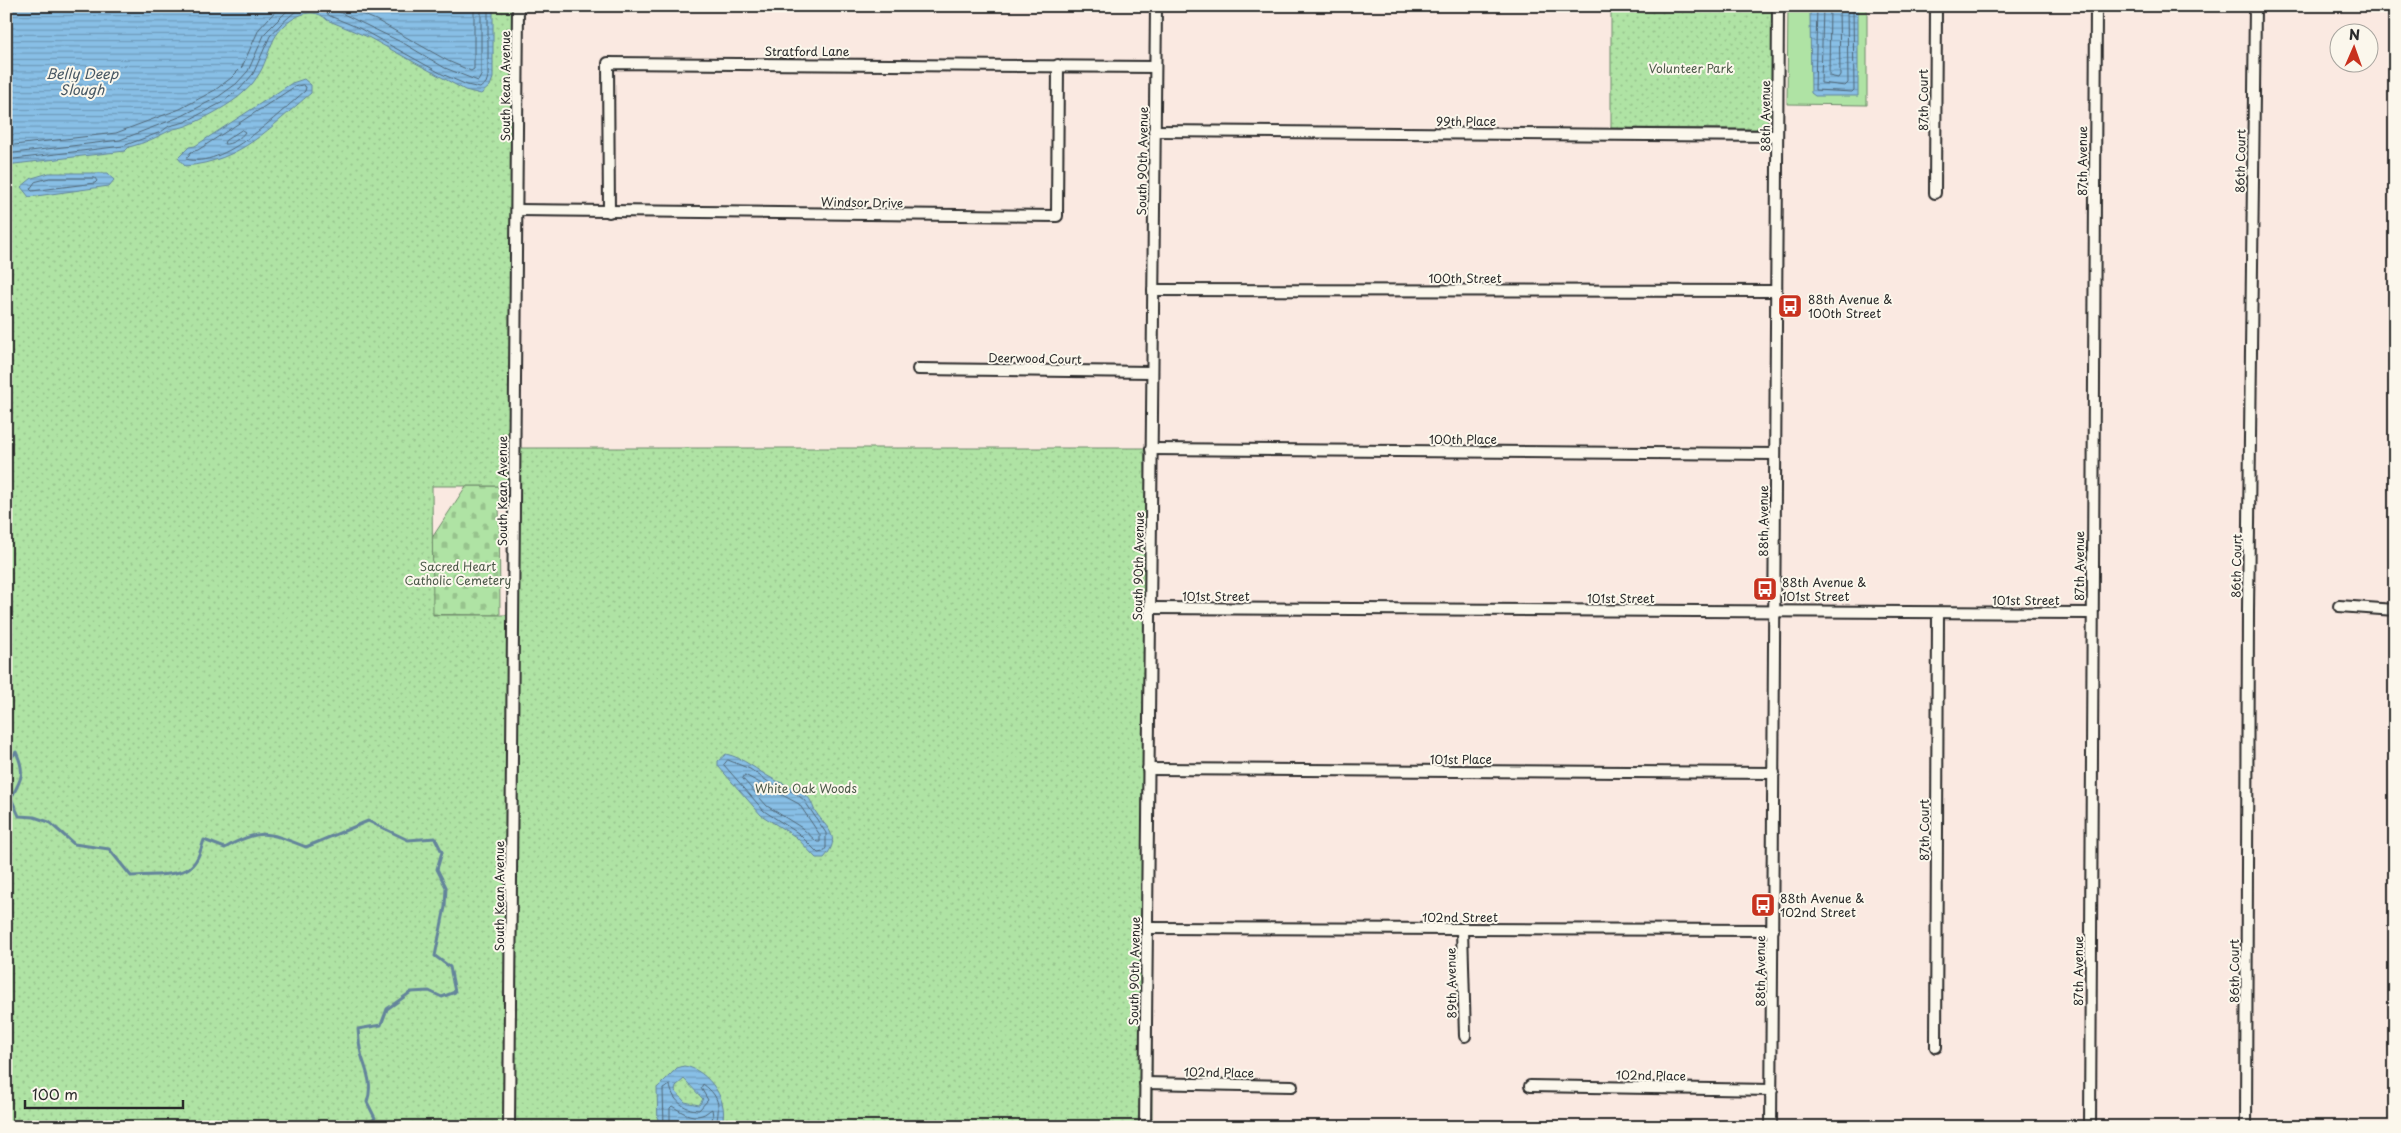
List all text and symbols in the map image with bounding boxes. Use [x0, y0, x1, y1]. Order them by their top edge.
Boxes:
north arrow [2328, 22, 2378, 72]
text: N [2349, 24, 2360, 45]
street label: South Kean Avenue [496, 30, 514, 141]
street label: Stratford Lane [764, 42, 850, 60]
park label: Volunteer Park [1649, 59, 1733, 77]
water label: Belly Deep Slough [46, 63, 119, 100]
street label: 87th Court [1914, 69, 1932, 131]
street label: 88th Avenue [1756, 80, 1774, 152]
street label: South 90th Avenue [1132, 106, 1152, 215]
street label: 99th Place [1436, 112, 1496, 130]
street label: 87th Avenue [2073, 125, 2091, 196]
street label: 86th Court [2230, 129, 2250, 193]
street label: Windsor Drive [821, 192, 903, 212]
street label: 100th Street [1428, 269, 1502, 287]
place label: 88th Avenue & 100th Street [1808, 290, 1892, 322]
bus stop icon: 88th Avenue & 100th Street [1777, 293, 1803, 319]
street label: Deerwood Court [988, 348, 1082, 368]
street label: 100th Place [1429, 430, 1497, 448]
street label: South Kean Avenue [493, 435, 511, 546]
street label: 88th Avenue [1754, 485, 1772, 557]
street label: South 90th Avenue [1128, 511, 1148, 620]
street label: 87th Avenue [2070, 530, 2088, 601]
street label: 86th Court [2226, 534, 2246, 598]
park label: Sacred Heart Catholic Cemetery [405, 557, 512, 589]
place label: 88th Avenue & 101st Street [1782, 573, 1866, 605]
bus stop icon: 88th Avenue & 101st Street [1752, 576, 1778, 602]
street label: 101st Street [1182, 587, 1250, 605]
street label: 101st Street [1587, 589, 1655, 607]
street label: 101st Street [1992, 591, 2060, 609]
street label: 101st Place [1430, 750, 1492, 768]
park label: White Oak Woods [755, 779, 857, 797]
street label: 87th Court [1915, 799, 1933, 861]
street label: South Kean Avenue [490, 840, 508, 951]
place label: 88th Avenue & 102nd Street [1780, 889, 1864, 921]
bus stop icon: 88th Avenue & 102nd Street [1750, 892, 1776, 918]
street label: 102nd Street [1422, 908, 1498, 926]
street label: South 90th Avenue [1124, 916, 1144, 1025]
street label: 88th Avenue [1751, 935, 1769, 1007]
street label: 87th Avenue [2069, 935, 2087, 1006]
street label: 86th Court [2225, 939, 2243, 1003]
street label: 89th Avenue [1441, 947, 1461, 1019]
street label: 102nd Place [1184, 1062, 1254, 1082]
street label: 102nd Place [1616, 1065, 1686, 1085]
scale bar [25, 1078, 182, 1110]
text: 100 m [32, 1082, 78, 1105]

